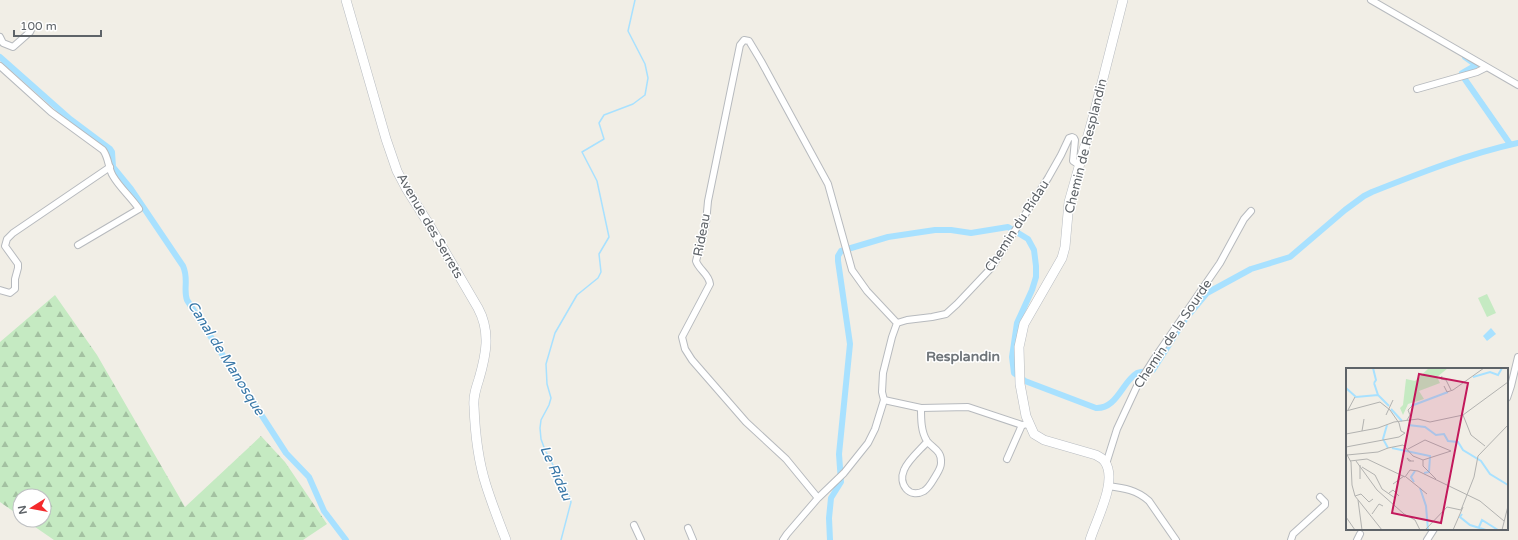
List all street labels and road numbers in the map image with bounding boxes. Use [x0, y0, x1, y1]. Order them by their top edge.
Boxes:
street label: Chemin de Resplandin [1061, 77, 1111, 215]
street label: Avenue des Serrets [393, 171, 467, 281]
street label: Chemin du Ridau [981, 177, 1053, 275]
street label: Rideau [690, 212, 714, 258]
street label: Chemin de la Sourde [1131, 277, 1215, 391]

